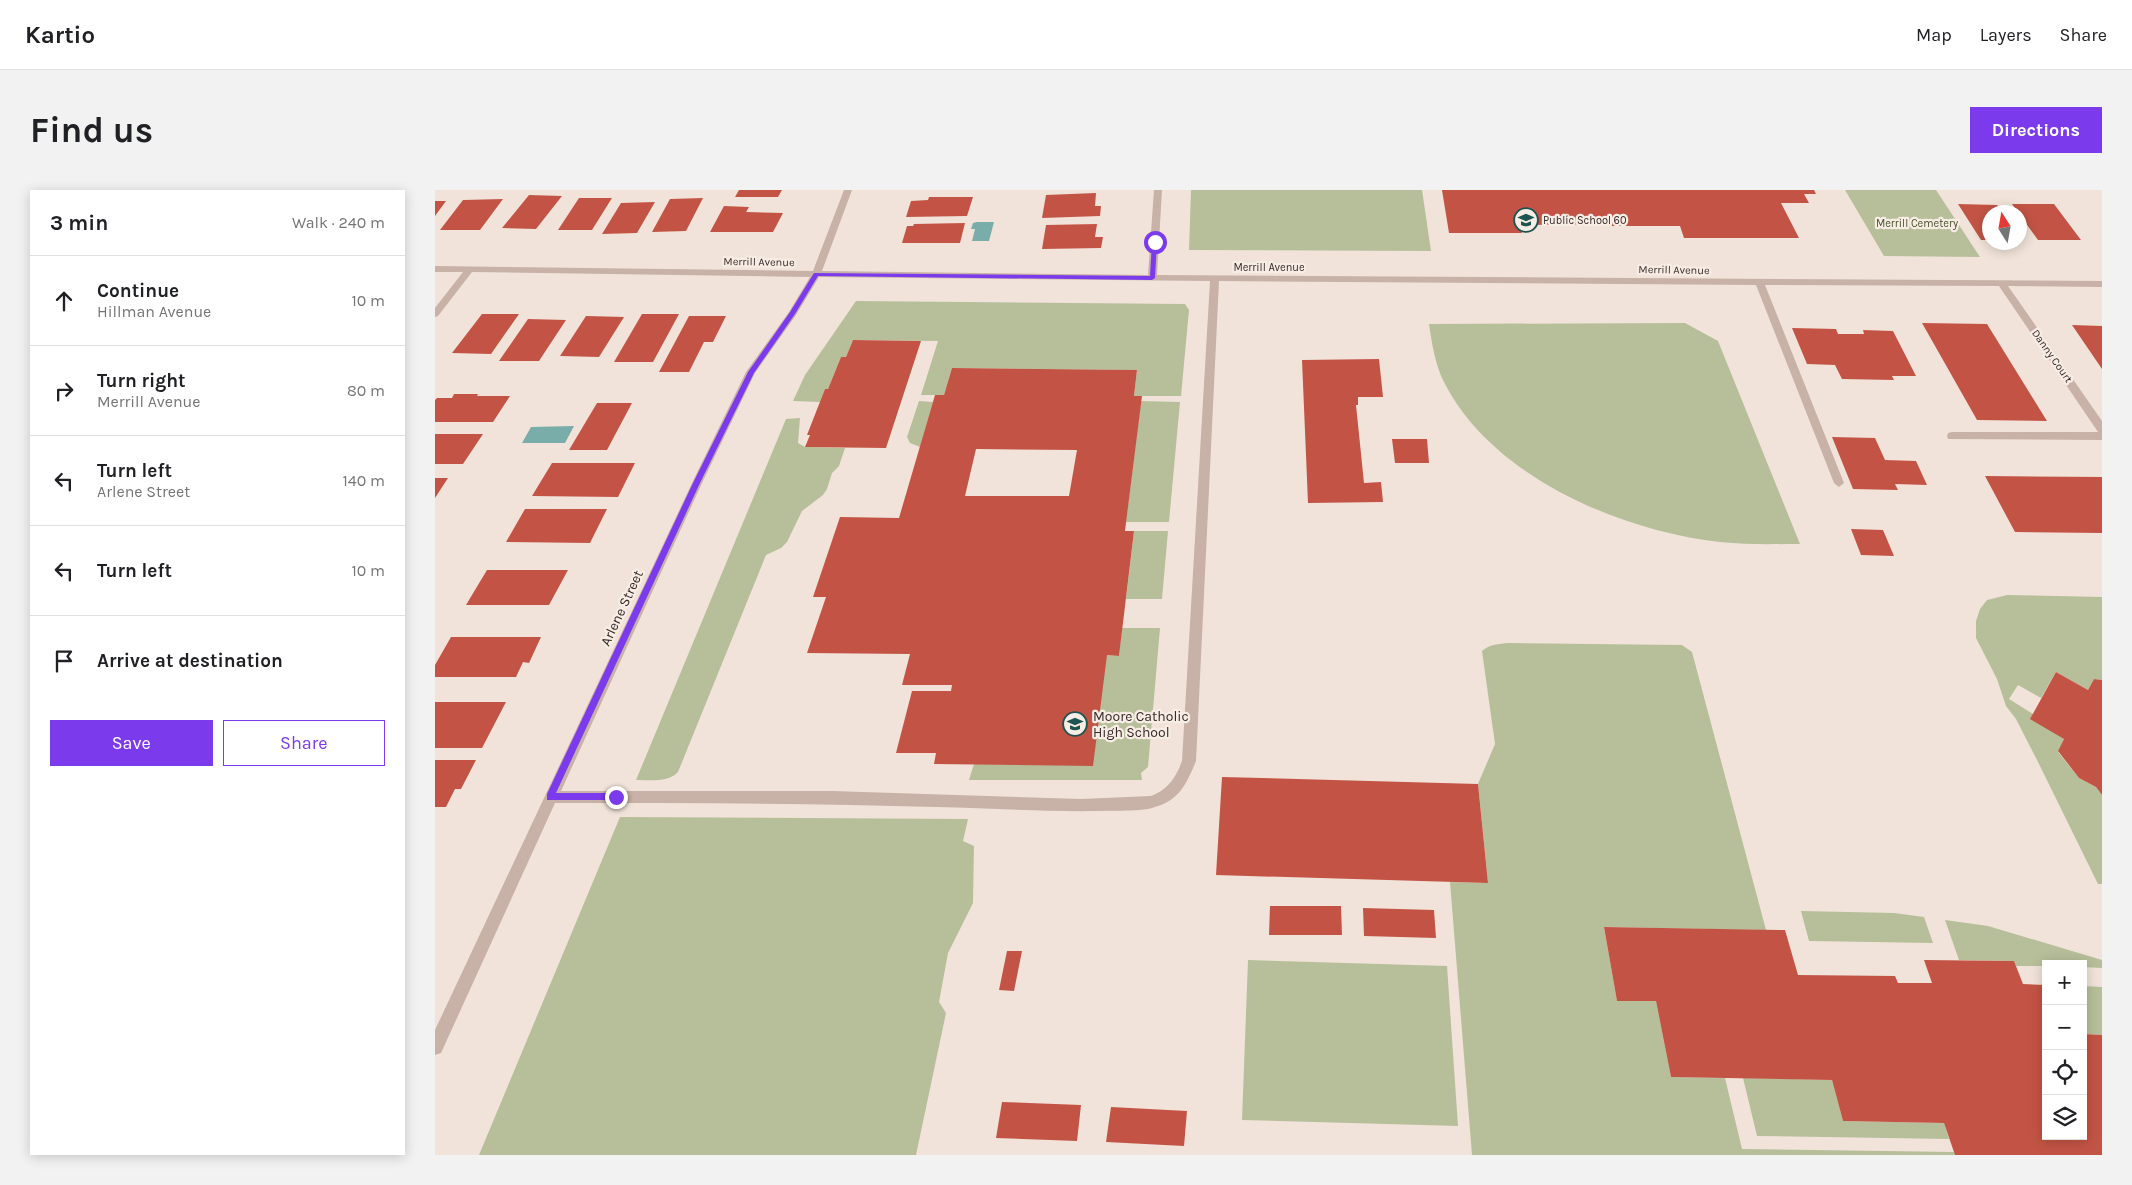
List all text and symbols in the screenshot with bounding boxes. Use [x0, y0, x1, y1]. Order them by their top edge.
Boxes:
text: Kartio [25, 21, 95, 49]
text: Map [1916, 24, 1952, 46]
text: Layers [1980, 24, 2032, 46]
text: Share [2060, 24, 2107, 46]
button: Directions [1970, 107, 2102, 153]
text: Find us [30, 110, 153, 151]
north arrow [1982, 205, 2027, 250]
school or university icon: Public School 60 [1513, 207, 1539, 233]
text: 3 min [50, 211, 108, 235]
text: Walk · 240 m [292, 213, 385, 232]
place label: Public School 60 [1543, 214, 1626, 227]
park label: Merrill Cemetery [1876, 217, 1958, 230]
route start [1144, 231, 1167, 254]
street label: Merrill Avenue [723, 255, 795, 269]
street label: Merrill Avenue [1233, 261, 1305, 274]
street label: Merrill Avenue [1638, 263, 1710, 277]
text: Continue [97, 280, 179, 302]
icon: ahead [50, 287, 78, 315]
text: 10 m [351, 291, 385, 310]
text: Hillman Avenue [97, 302, 211, 321]
street label: Danny Court [2029, 327, 2075, 385]
text: Turn right [97, 370, 186, 392]
icon: right [50, 377, 78, 405]
text: 80 m [347, 381, 385, 400]
text: Merrill Avenue [97, 392, 201, 411]
text: Turn left [97, 460, 172, 482]
icon: left [50, 467, 78, 495]
text: 140 m [343, 471, 385, 490]
text: Arlene Street [97, 482, 190, 501]
icon: left [50, 557, 78, 585]
text: Turn left [97, 560, 172, 582]
text: 10 m [351, 561, 385, 580]
street label: Arlene Street [597, 567, 647, 649]
icon: arrive [50, 647, 78, 675]
text: Arrive at destination [97, 650, 283, 672]
place label: Moore Catholic High School [1093, 708, 1189, 741]
school or university icon: Moore Catholic High School [1062, 711, 1088, 737]
button: Save [50, 720, 213, 766]
button: Share [223, 720, 385, 766]
route end [605, 786, 628, 809]
map controls [2042, 960, 2087, 1140]
button: + [2042, 960, 2087, 1005]
button: − [2042, 1005, 2087, 1050]
button: locate [2042, 1050, 2087, 1095]
button: layers [2042, 1095, 2087, 1140]

